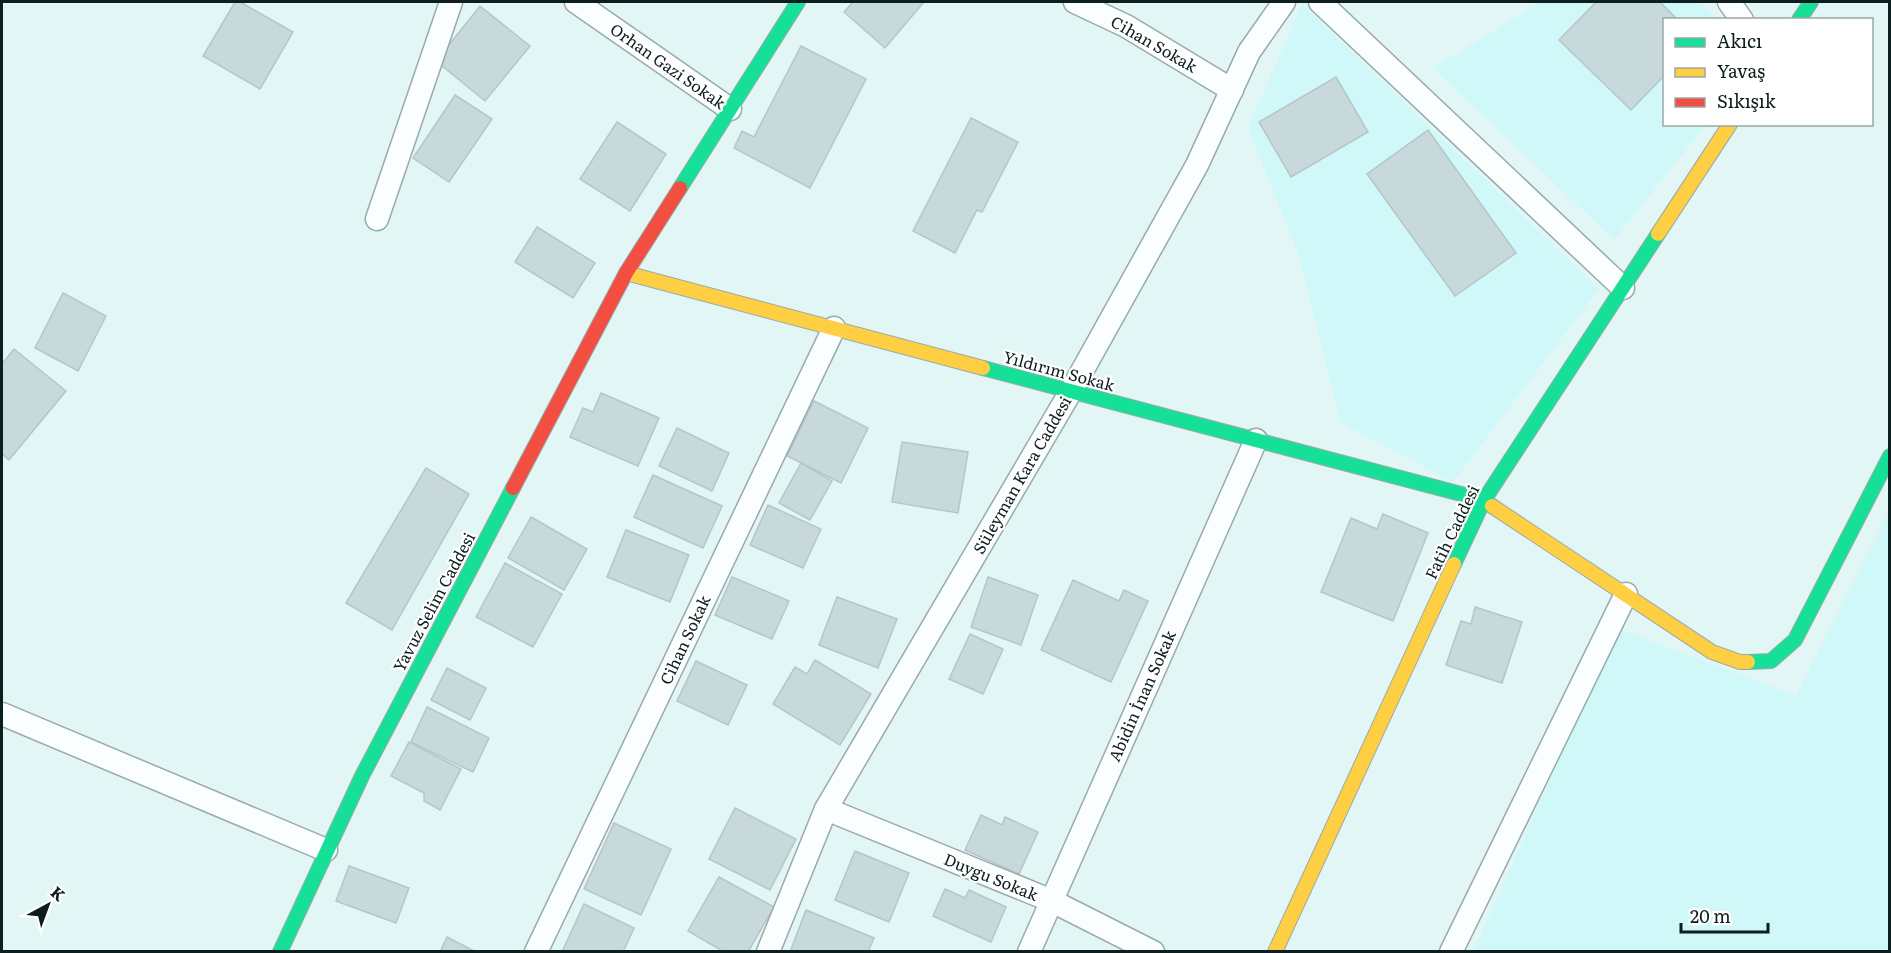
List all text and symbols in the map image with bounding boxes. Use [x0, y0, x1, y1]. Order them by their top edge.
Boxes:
street label: Cihan Sokak [1107, 9, 1202, 78]
street label: Orhan Gazi Sokak [606, 16, 731, 114]
legend [1663, 18, 1873, 126]
text: Akıcı [1717, 27, 1762, 54]
text: Yavaş [1717, 57, 1765, 84]
text: Sıkışık [1717, 87, 1777, 114]
street label: Yıldırım Sokak [1001, 344, 1118, 396]
street label: Süleyman Kara Caddesi [966, 391, 1076, 558]
street label: Fatih Caddesi [1418, 480, 1484, 583]
street label: Yavuz Selim Caddesi [386, 528, 480, 676]
street label: Cihan Sokak [653, 591, 715, 688]
street label: Abidin İnan Sokak [1101, 626, 1181, 765]
street label: Duygu Sokak [941, 846, 1042, 906]
north arrow [18, 875, 78, 935]
text: K [46, 880, 71, 906]
scale bar [1681, 896, 1768, 934]
text: 20 m [1690, 902, 1731, 929]

